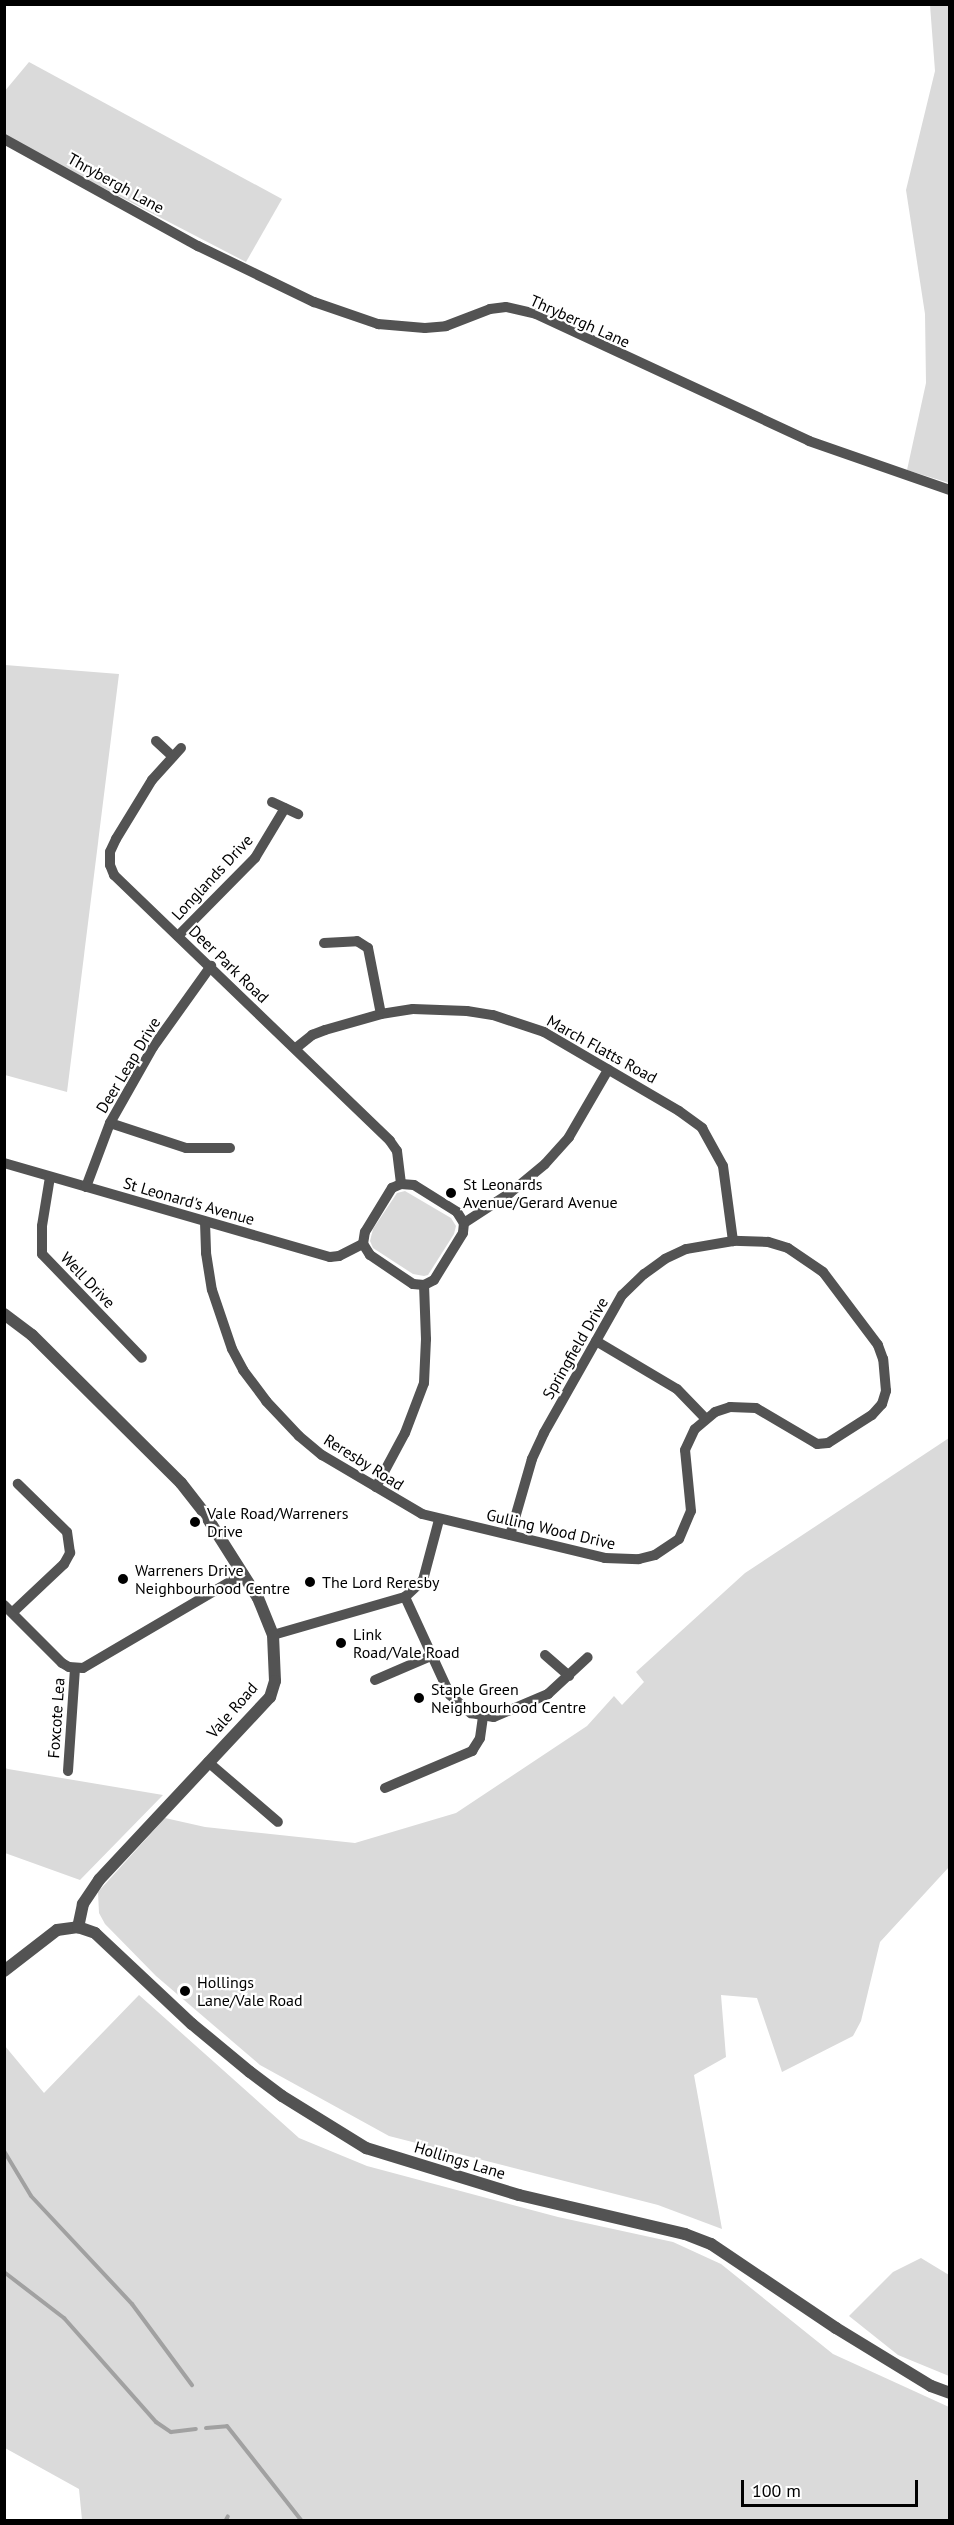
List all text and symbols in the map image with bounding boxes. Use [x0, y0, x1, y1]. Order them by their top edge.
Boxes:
street label: Thrybergh Lane [65, 149, 167, 217]
street label: Thrybergh Lane [527, 290, 633, 352]
street label: Longlands Drive [167, 830, 257, 924]
street label: Deer Park Road [185, 921, 273, 1007]
street label: March Flatts Road [544, 1011, 660, 1087]
street label: Deer Leap Drive [92, 1014, 164, 1116]
street label: St Leonard's Avenue [121, 1173, 257, 1229]
place label: St Leonards Avenue/Gerard Avenue [463, 1174, 618, 1212]
marker: St Leonards Avenue/Gerard Avenue [444, 1186, 458, 1200]
street label: Well Drive [57, 1248, 119, 1312]
street label: Springfield Drive [538, 1294, 612, 1402]
street label: Reresby Road [320, 1430, 408, 1494]
place label: Vale Road/Warreners Drive [207, 1503, 348, 1541]
street label: Gulling Wood Drive [484, 1505, 618, 1553]
marker: Vale Road/Warreners Drive [188, 1515, 202, 1529]
place label: Warreners Drive Neighbourhood Centre [135, 1560, 290, 1598]
marker: Warreners Drive Neighbourhood Centre [116, 1572, 130, 1586]
place label: The Lord Reresby [322, 1572, 439, 1592]
marker: The Lord Reresby [303, 1575, 317, 1589]
place label: Link Road/Vale Road [353, 1624, 460, 1662]
marker: Link Road/Vale Road [334, 1636, 348, 1650]
street label: Foxcote Lea [44, 1677, 68, 1759]
street label: Vale Road [203, 1678, 261, 1742]
place label: Staple Green Neighbourhood Centre [431, 1679, 586, 1717]
marker: Staple Green Neighbourhood Centre [412, 1691, 426, 1705]
place label: Hollings Lane/Vale Road [197, 1972, 303, 2010]
marker: Hollings Lane/Vale Road [178, 1984, 192, 1998]
street label: Hollings Lane [412, 2137, 508, 2183]
scale bar [744, 2468, 921, 2506]
text: 100 m [752, 2479, 801, 2502]

